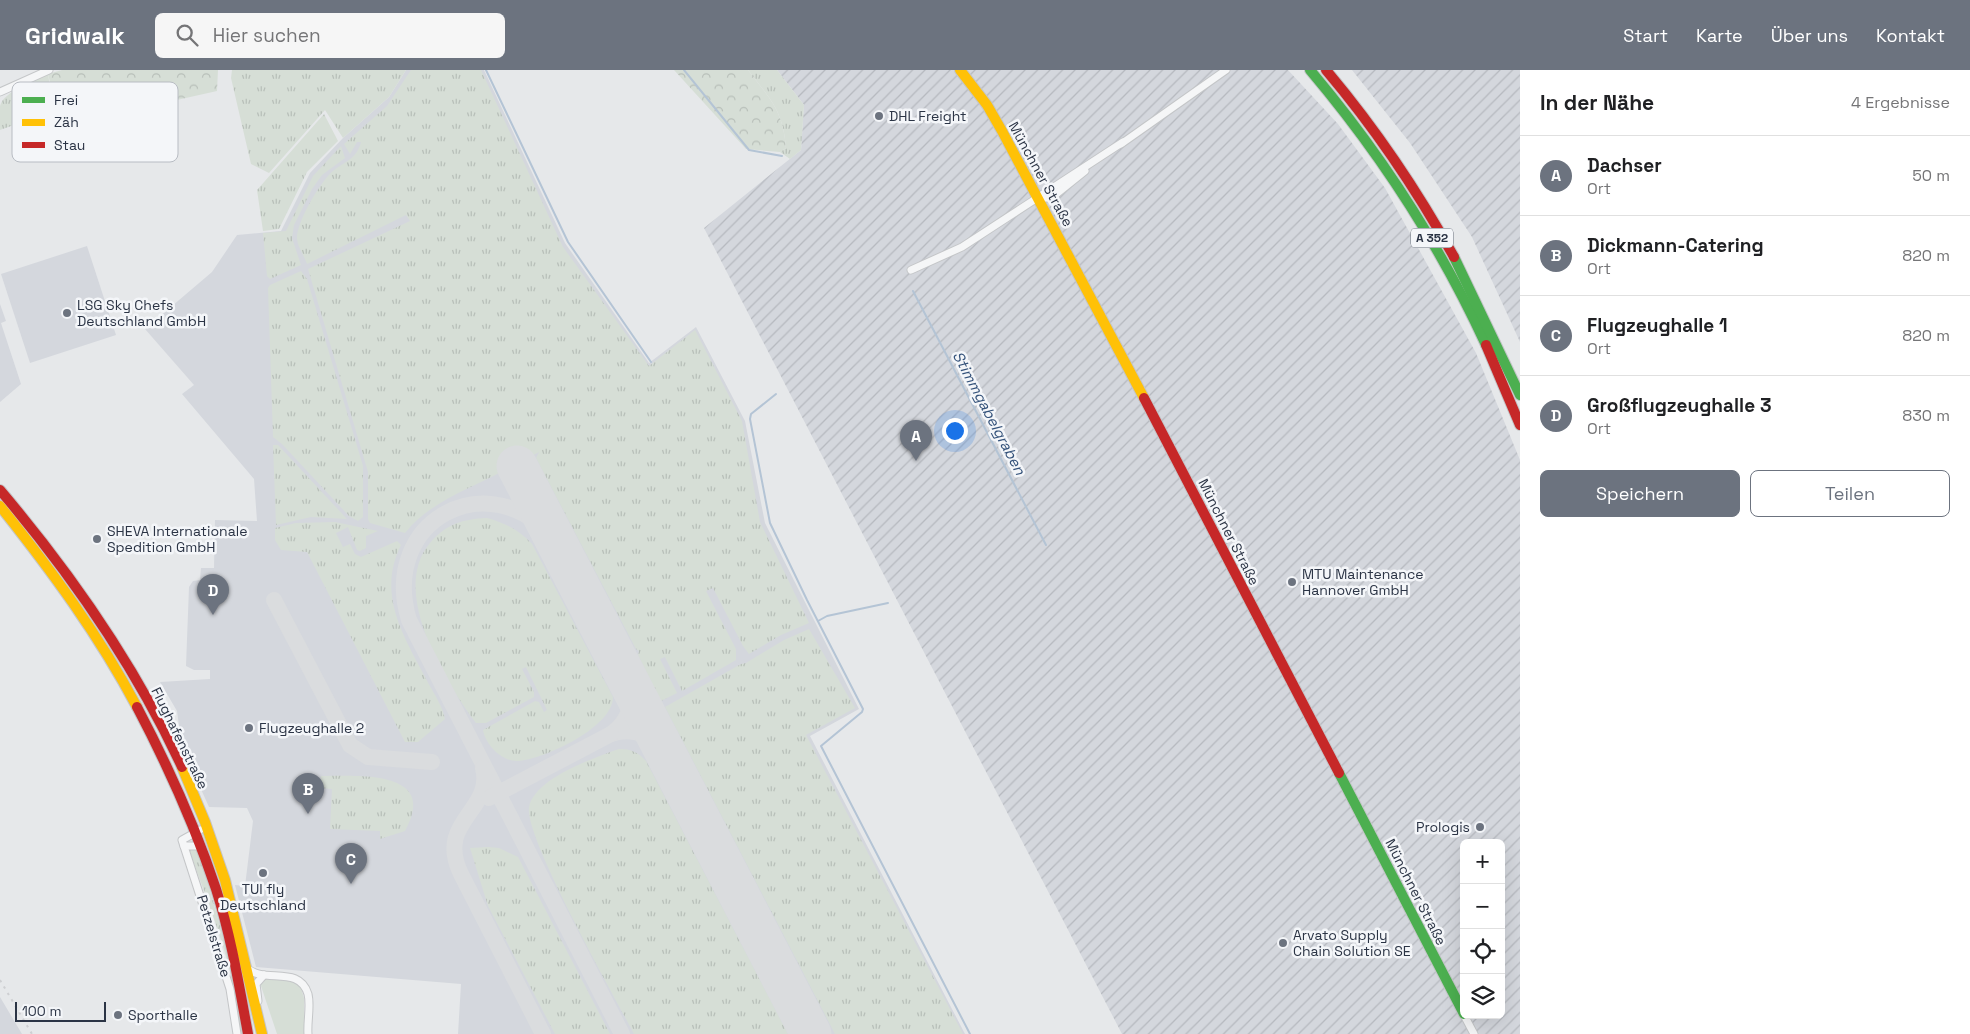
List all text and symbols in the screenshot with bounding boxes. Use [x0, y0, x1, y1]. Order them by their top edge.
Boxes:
search box [155, 13, 505, 58]
text: Gridwalk [25, 20, 125, 51]
icon: search [173, 21, 201, 49]
text: Hier suchen [213, 23, 321, 48]
text: Start [1623, 24, 1668, 47]
text: Karte [1696, 24, 1743, 47]
text: Über uns [1771, 24, 1848, 47]
text: Kontakt [1876, 24, 1945, 47]
legend [12, 82, 178, 162]
text: In der Nähe [1540, 89, 1654, 116]
text: Frei [54, 91, 78, 109]
text: 4 Ergebnisse [1851, 92, 1950, 113]
place label: DHL Freight [889, 107, 966, 125]
marker: DHL Freight [873, 110, 885, 122]
text: Zäh [54, 113, 79, 131]
street label: Münchner Straße [1005, 118, 1077, 230]
text: Stau [54, 136, 85, 154]
text: Dachser [1587, 153, 1662, 178]
text: A [1551, 165, 1561, 186]
text: 50 m [1912, 165, 1950, 186]
text: Ort [1587, 178, 1611, 199]
road number: A 352 [1411, 228, 1453, 248]
text: Dickmann-Catering [1587, 233, 1764, 258]
text: B [1551, 245, 1561, 266]
text: 820 m [1902, 245, 1950, 266]
text: Ort [1587, 258, 1611, 279]
place label: LSG Sky Chefs Deutschland GmbH [77, 296, 206, 330]
marker: LSG Sky Chefs Deutschland GmbH [61, 307, 73, 319]
text: Flugzeughalle 1 [1587, 313, 1728, 338]
text: C [1551, 325, 1561, 346]
text: 820 m [1902, 325, 1950, 346]
text: Ort [1587, 338, 1611, 359]
water label: Stimmgabelgraben [949, 348, 1030, 479]
text: Großflugzeughalle 3 [1587, 393, 1771, 418]
text: D [1551, 405, 1561, 426]
text: 830 m [1902, 405, 1950, 426]
your location [942, 418, 968, 444]
text: Ort [1587, 418, 1611, 439]
pin: A [900, 420, 932, 461]
button: Speichern [1540, 470, 1740, 517]
button: Teilen [1750, 470, 1950, 517]
street label: Münchner Straße [1194, 476, 1264, 588]
place label: SHEVA Internationale Spedition GmbH [107, 522, 247, 556]
marker: SHEVA Internationale Spedition GmbH [91, 533, 103, 545]
place label: MTU Maintenance Hannover GmbH [1302, 565, 1424, 599]
pin: D [197, 574, 229, 615]
marker: MTU Maintenance Hannover GmbH [1286, 576, 1298, 588]
street label: Flughafenstraße [148, 684, 212, 792]
place label: Flugzeughalle 2 [259, 719, 364, 737]
marker: Flugzeughalle 2 [243, 722, 255, 734]
pin: B [292, 773, 324, 814]
place label: Prologis [1416, 818, 1470, 836]
marker: Prologis [1474, 821, 1486, 833]
street label: Münchner Straße [1381, 836, 1451, 948]
map controls [1460, 839, 1505, 1019]
button: + [1460, 839, 1505, 884]
pin: C [335, 843, 367, 884]
marker: TUI fly Deutschland [257, 867, 269, 879]
place label: TUI fly Deutschland [220, 880, 306, 914]
button: − [1460, 884, 1505, 929]
street label: Petzelstraße [193, 893, 235, 979]
place label: Arvato Supply Chain Solution SE [1293, 926, 1411, 960]
button: locate [1460, 929, 1505, 974]
marker: Arvato Supply Chain Solution SE [1277, 937, 1289, 949]
button: layers [1460, 974, 1505, 1019]
scale bar [15, 999, 106, 1022]
text: 100 m [22, 1002, 61, 1020]
place label: Sporthalle [128, 1006, 198, 1024]
marker: Sporthalle [112, 1009, 124, 1021]

